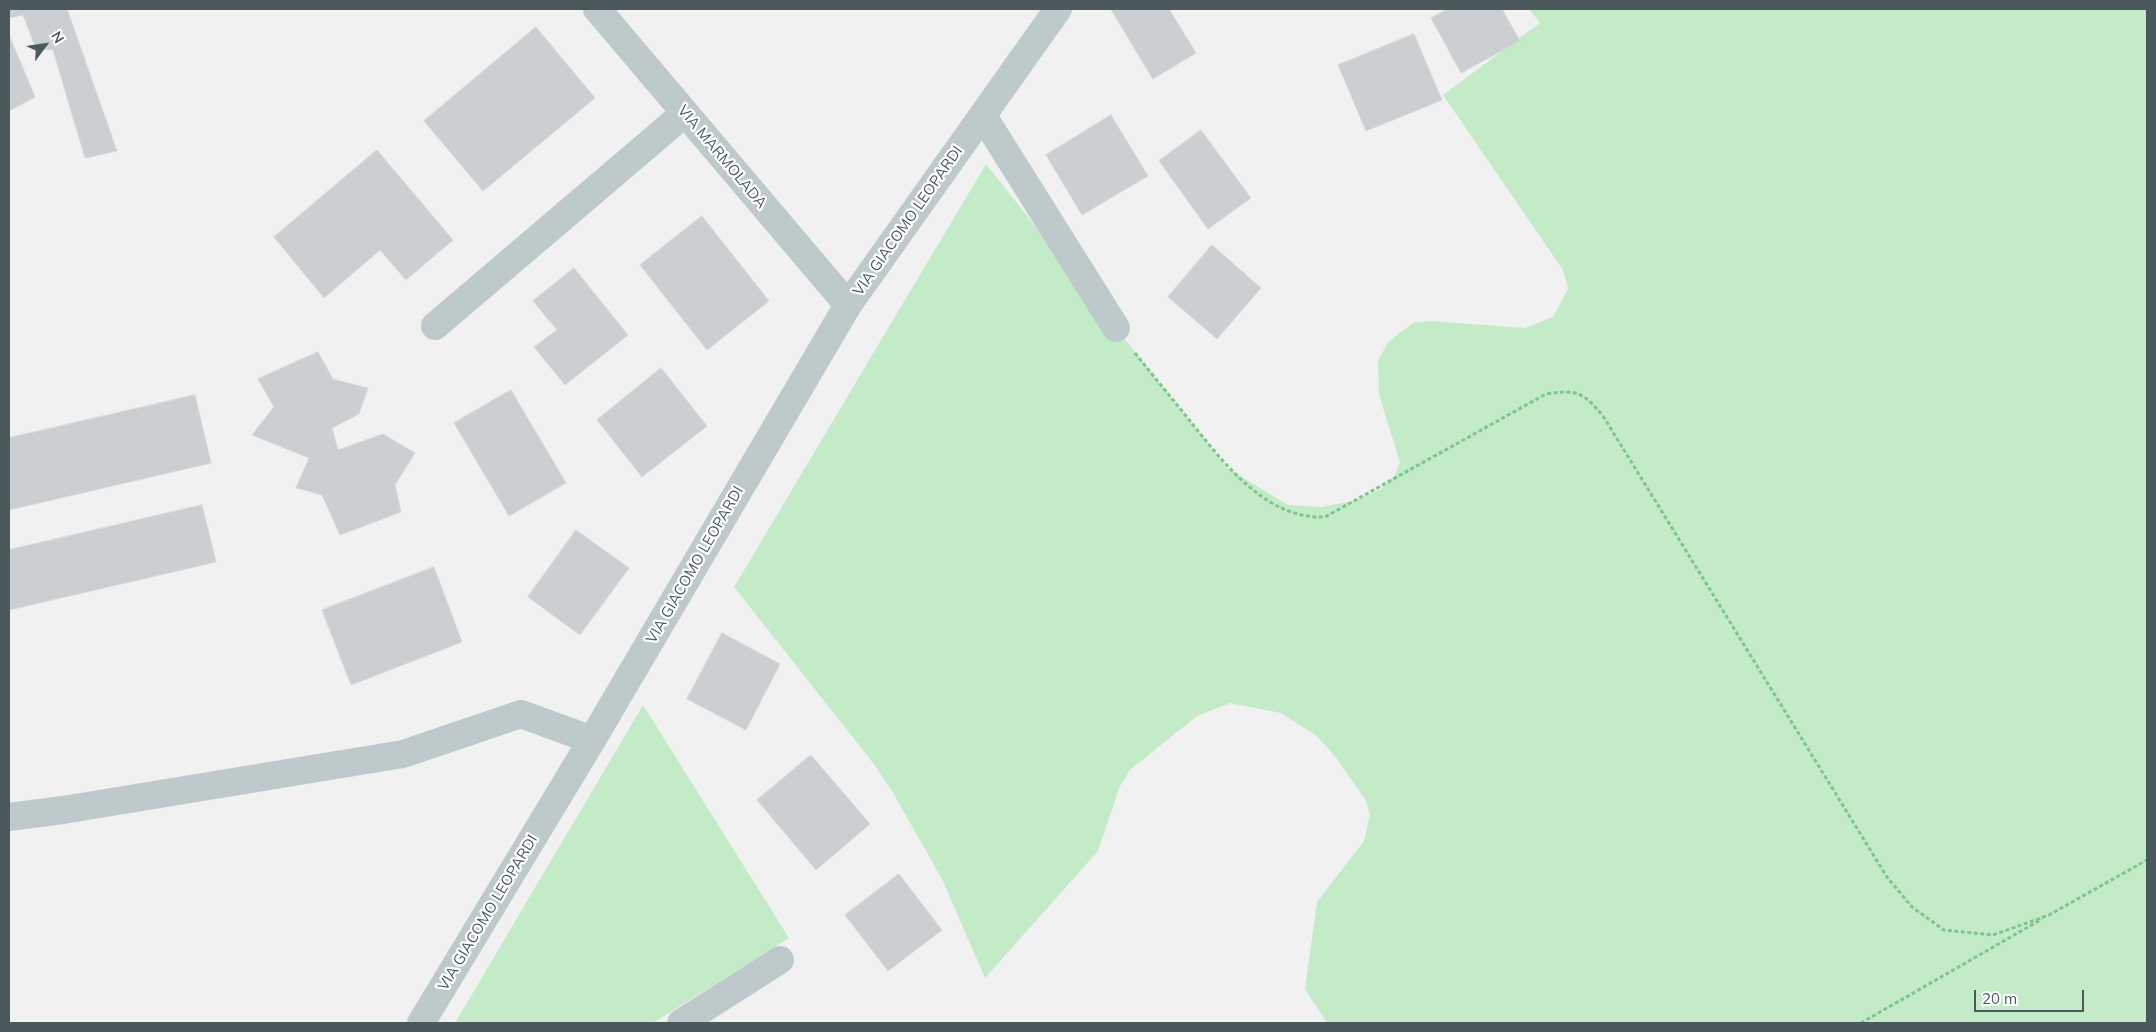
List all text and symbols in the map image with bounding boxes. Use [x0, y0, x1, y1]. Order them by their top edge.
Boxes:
north arrow [20, 20, 70, 70]
text: N [47, 28, 68, 46]
street label: VIA MARMOLADA [674, 102, 770, 212]
street label: VIA GIACOMO LEOPARDI [849, 143, 967, 299]
street label: VIA GIACOMO LEOPARDI [643, 483, 747, 647]
street label: VIA GIACOMO LEOPARDI [434, 832, 542, 994]
scale bar [1976, 980, 2086, 1012]
text: 20 m [1982, 989, 2017, 1008]

